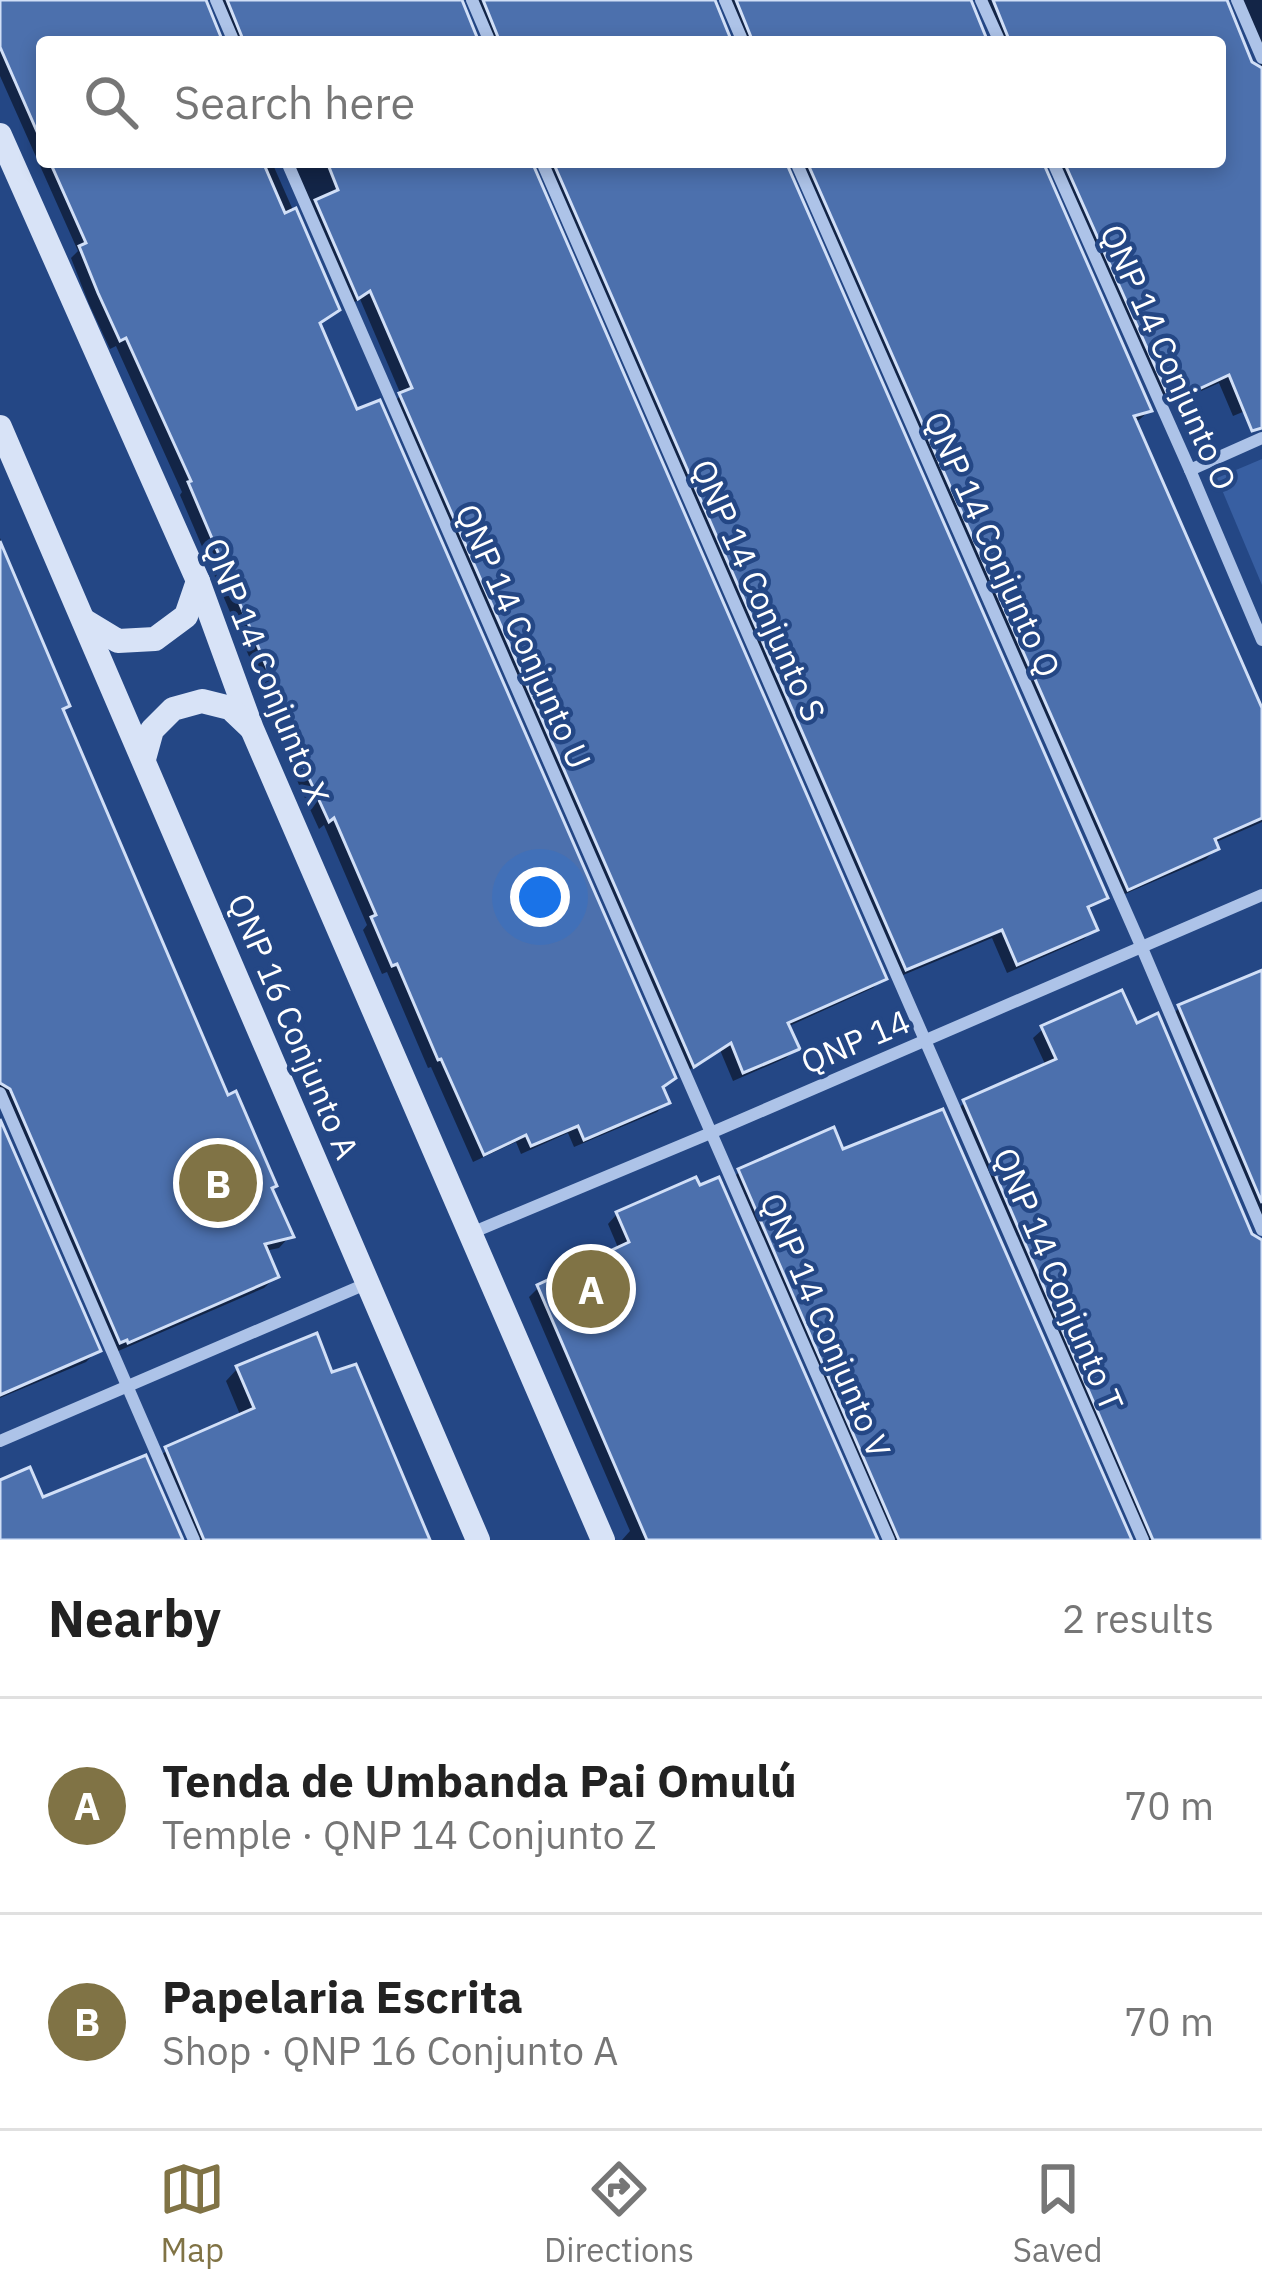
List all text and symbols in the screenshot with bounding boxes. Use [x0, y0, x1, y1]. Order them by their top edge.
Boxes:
search box [36, 36, 1226, 168]
icon: search [78, 69, 144, 135]
text: Search here [174, 73, 415, 131]
street label: QNP 14 Conjunto O [1091, 217, 1247, 497]
street label: QNP 14 Conjunto Q [915, 404, 1071, 684]
street label: QNP 14 Conjunto S [682, 452, 836, 728]
street label: QNP 14 Conjunto U [446, 497, 602, 775]
street label: QNP 14 Conjunto X [194, 532, 340, 810]
your location [510, 867, 570, 927]
street label: QNP 16 Conjunto A [219, 887, 369, 1165]
street label: QNP 14 [794, 999, 916, 1083]
pin: B [179, 1138, 257, 1228]
street label: QNP 14 Conjunto T [984, 1141, 1134, 1417]
street label: QNP 14 Conjunto V [751, 1186, 901, 1464]
pin: A [552, 1244, 630, 1334]
text: Nearby [48, 1585, 221, 1651]
text: 2 results [1062, 1593, 1214, 1644]
text: Tenda de Umbanda Pai Omulú [162, 1751, 797, 1809]
text: A [74, 1780, 100, 1831]
text: 70 m [1124, 1780, 1214, 1831]
text: Temple · QNP 14 Conjunto Z [162, 1809, 656, 1860]
text: Papelaria Escrita [162, 1967, 523, 2025]
text: B [74, 1996, 100, 2047]
text: 70 m [1124, 1996, 1214, 2047]
text: Shop · QNP 16 Conjunto A [162, 2025, 618, 2076]
tab: Map [159, 2156, 225, 2271]
tab: Directions [544, 2156, 694, 2271]
tab: Saved [1013, 2156, 1103, 2271]

